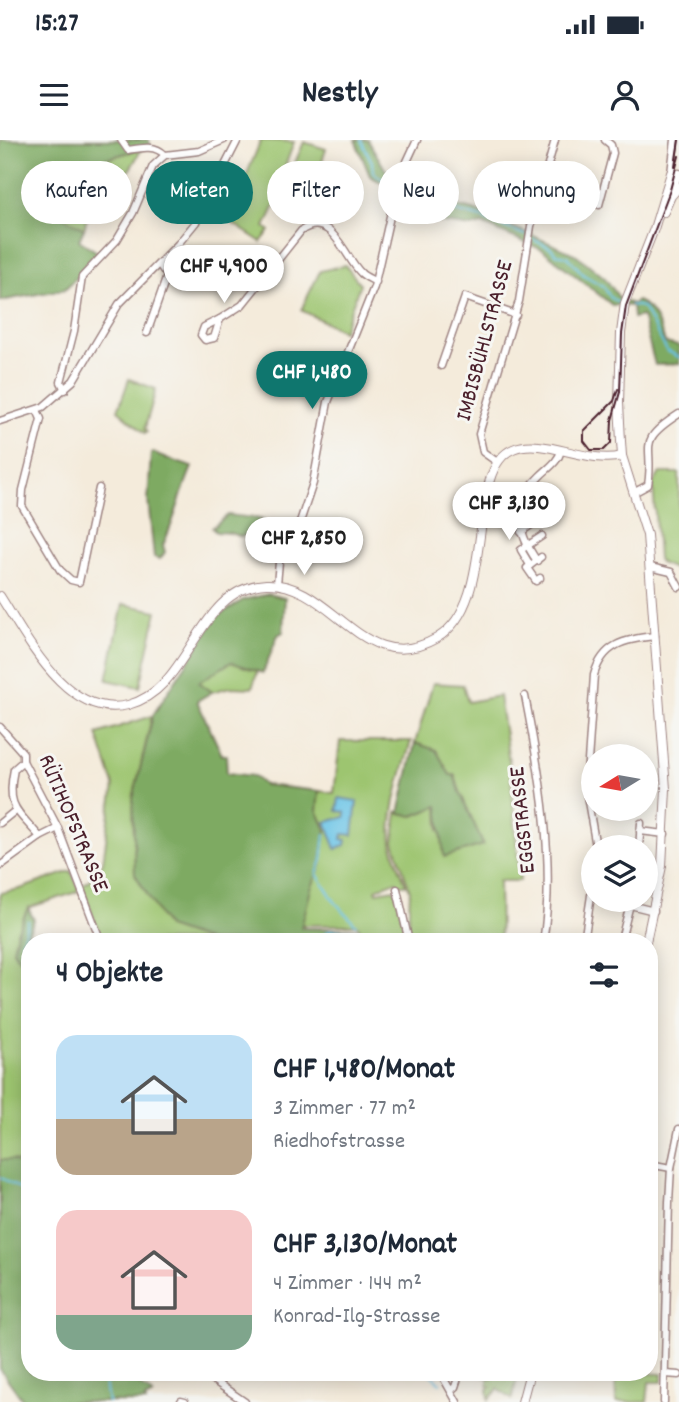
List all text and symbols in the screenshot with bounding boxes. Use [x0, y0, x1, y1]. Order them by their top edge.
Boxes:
text: 15:27 [35, 6, 78, 43]
text: Nestly [302, 72, 377, 118]
icon: menu [35, 76, 73, 114]
icon: person [606, 76, 644, 114]
chip: Kaufen [21, 161, 132, 224]
chip: Mieten [146, 161, 253, 224]
chip: Filter [267, 161, 364, 224]
chip: Neu [378, 161, 459, 224]
chip: Wohnung [473, 161, 600, 224]
pin: CHF 4,900 [144, 246, 304, 305]
text: CHF 4,900 [180, 251, 268, 284]
street label: IMBISBÜHLSTRASSE [449, 256, 523, 425]
pin: CHF 1,480 [232, 352, 392, 411]
text: CHF 1,480 [272, 357, 352, 390]
pin: CHF 3,130 [429, 482, 589, 542]
text: CHF 3,130 [468, 488, 550, 521]
pin: CHF 2,850 [224, 518, 384, 577]
text: CHF 2,850 [261, 523, 347, 556]
north arrow [581, 744, 658, 821]
map controls [581, 744, 658, 912]
street label: RÜTIHOFSTRASSE [28, 750, 116, 899]
street label: EGGSTRASSE [502, 764, 546, 875]
button: layers [581, 835, 658, 912]
text: 4 Objekte [56, 954, 163, 997]
icon: filters [585, 956, 623, 994]
text: CHF 1,480/Monat [273, 1050, 455, 1093]
icon: home [112, 1063, 196, 1147]
text: 3 Zimmer · 77 m² [273, 1093, 416, 1126]
text: Riedhofstrasse [273, 1126, 405, 1159]
text: CHF 3,130/Monat [273, 1225, 457, 1268]
icon: home [112, 1238, 196, 1322]
text: 4 Zimmer · 144 m² [273, 1268, 422, 1301]
text: Konrad-Ilg-Strasse [273, 1301, 440, 1334]

